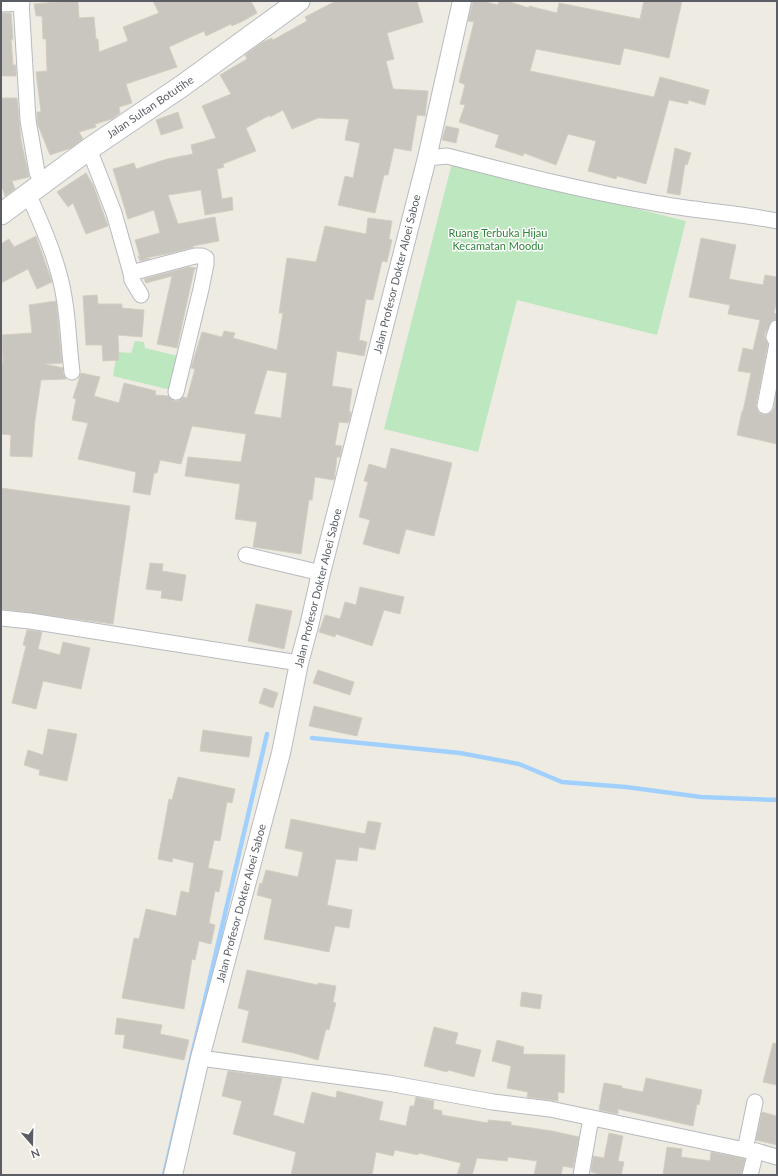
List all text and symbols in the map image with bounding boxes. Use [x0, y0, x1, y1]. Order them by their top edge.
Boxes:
street label: Jalan Sultan Botutihe [104, 73, 196, 140]
street label: Jalan Profesor Dokter Aloei Saboe [370, 193, 423, 355]
park label: Ruang Terbuka Hijau Kecamatan Moodu [449, 226, 547, 252]
street label: Jalan Profesor Dokter Aloei Saboe [291, 507, 344, 669]
street label: Jalan Profesor Dokter Aloei Saboe [213, 822, 268, 984]
north arrow [12, 1124, 52, 1164]
text: N [29, 1146, 42, 1161]

